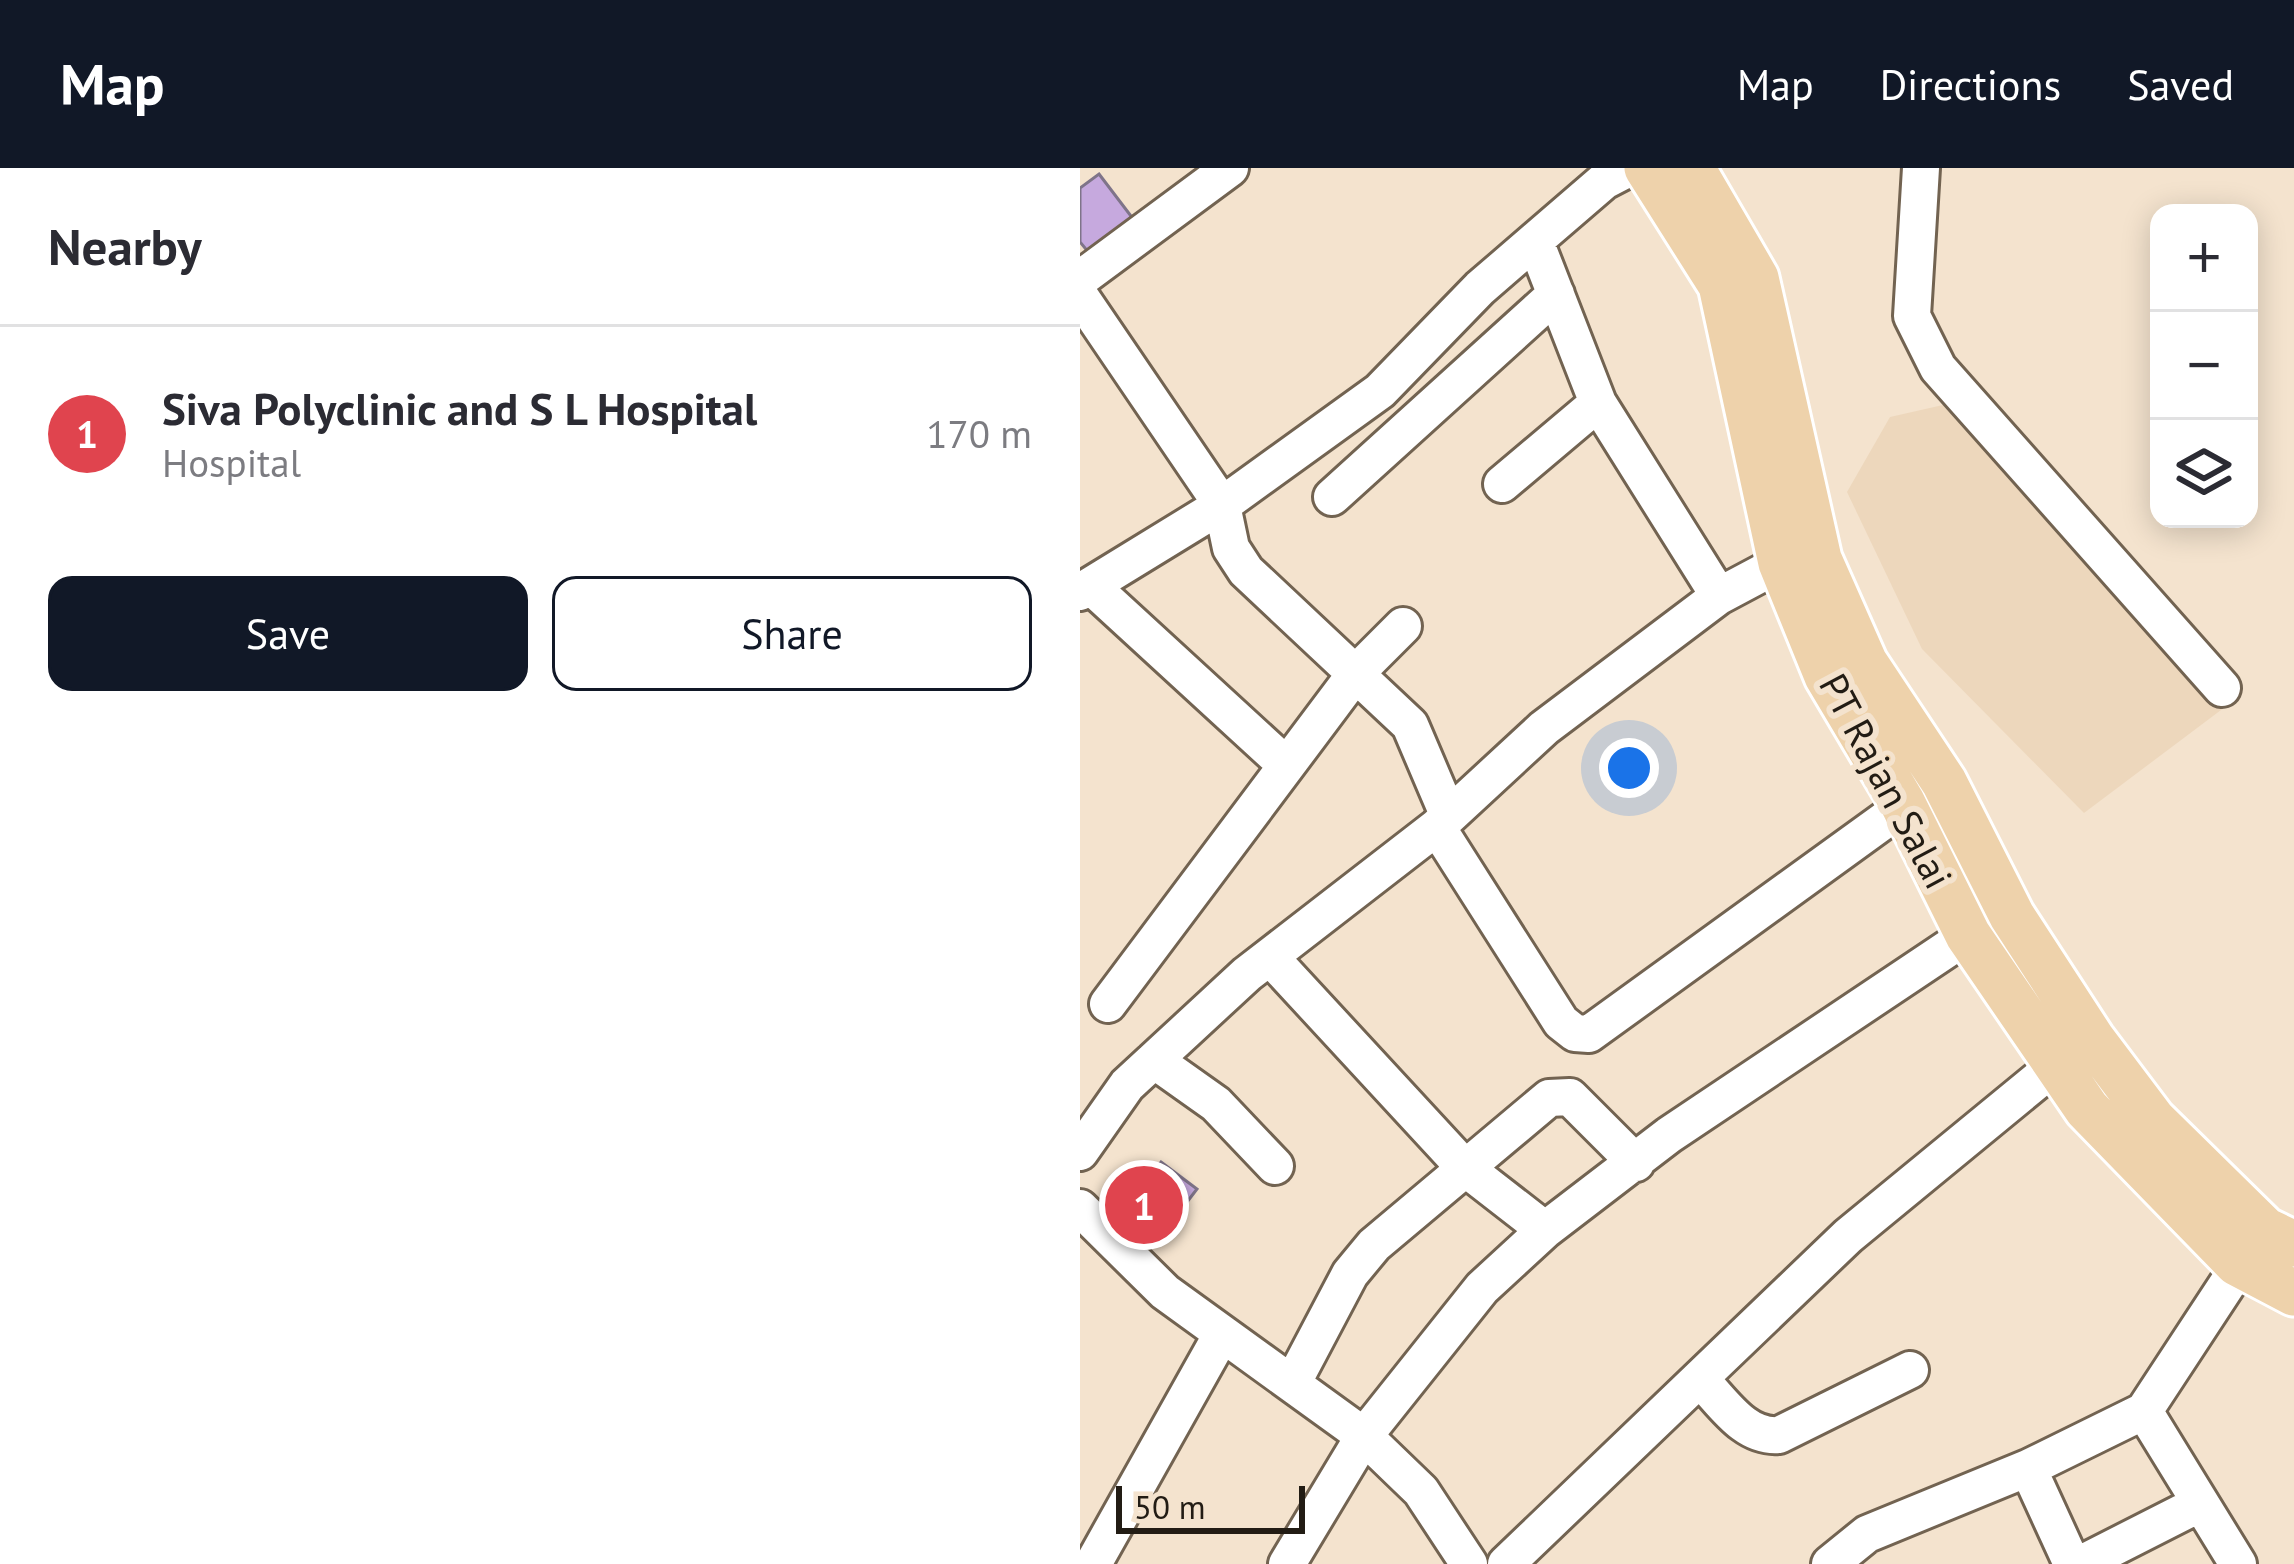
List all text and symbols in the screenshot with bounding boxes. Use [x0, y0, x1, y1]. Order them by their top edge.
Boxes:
text: Map [60, 47, 165, 121]
text: Map [1737, 57, 1814, 112]
text: Directions [1880, 57, 2061, 112]
text: Saved [2127, 57, 2234, 112]
map controls [2150, 204, 2258, 528]
button: + [2150, 204, 2258, 312]
text: Nearby [48, 213, 202, 279]
button: − [2150, 312, 2258, 420]
text: Siva Polyclinic and S L Hospital [162, 379, 757, 437]
text: 1 [76, 408, 98, 459]
text: 170 m [926, 408, 1032, 459]
button: layers [2150, 420, 2258, 528]
text: Hospital [162, 437, 301, 488]
button: Save [48, 576, 528, 691]
button: Share [552, 576, 1032, 691]
street label: PT Rajan Salai [1808, 664, 1964, 897]
your location [1599, 738, 1659, 798]
pin: 1 [1105, 1160, 1183, 1250]
scale bar [1116, 1480, 1305, 1533]
text: 50 m [1134, 1485, 1206, 1528]

